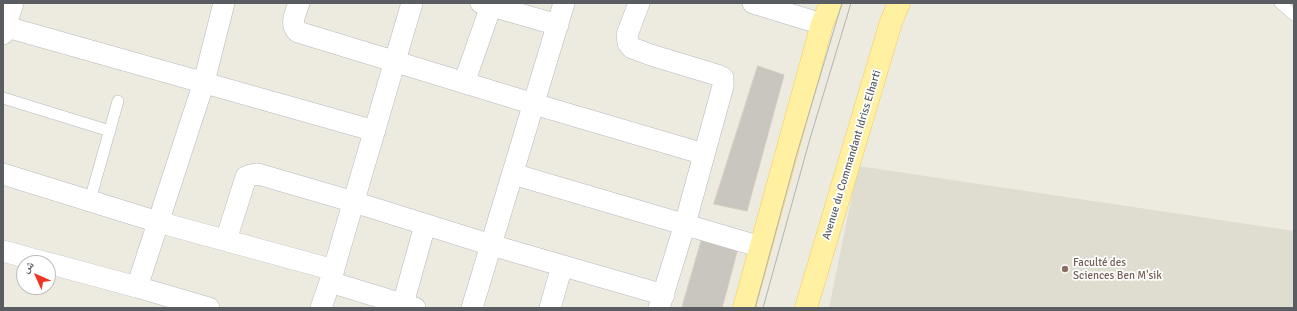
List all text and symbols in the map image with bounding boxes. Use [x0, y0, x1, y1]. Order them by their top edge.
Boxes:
street label: Avenue du Commandant Idriss Elharti [820, 69, 884, 241]
north arrow [16, 255, 56, 295]
place label: Faculté des Sciences Ben M'sik [1073, 256, 1162, 282]
text: ش [19, 258, 37, 276]
marker: Faculté des Sciences Ben M'sik [1060, 264, 1070, 274]

